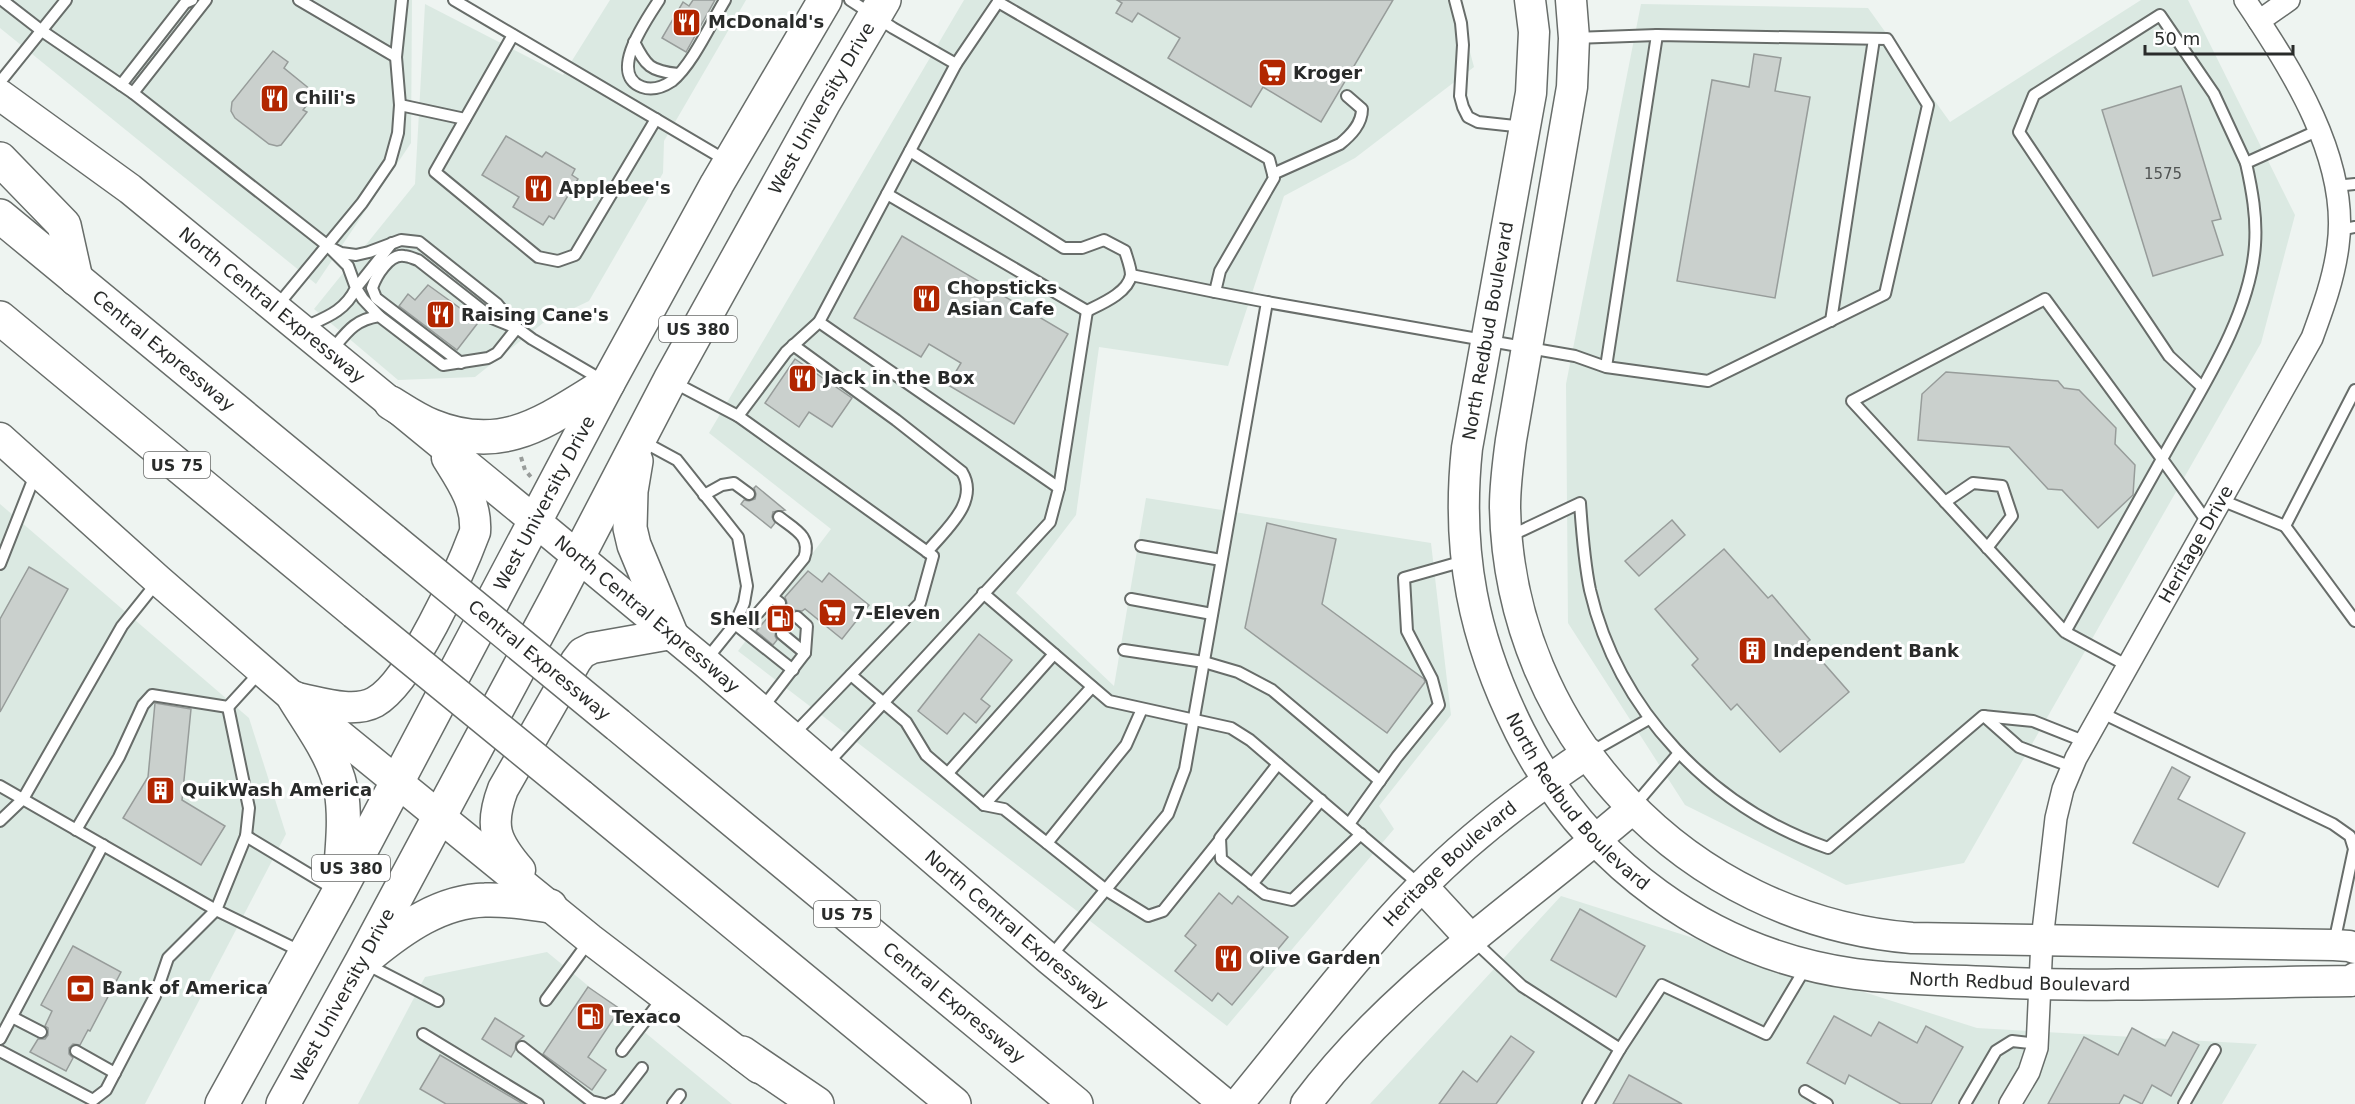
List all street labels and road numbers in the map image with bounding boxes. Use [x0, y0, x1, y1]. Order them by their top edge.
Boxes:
street label: West University Drive [764, 18, 879, 198]
street label: North Redbud Boulevard [1458, 220, 1517, 442]
street label: North Central Expressway [175, 223, 370, 388]
street label: Central Expressway [88, 286, 239, 415]
road number: US 380 [659, 316, 737, 342]
street label: West University Drive [489, 412, 599, 594]
road number: US 75 [144, 452, 210, 478]
street label: Heritage Drive [2154, 482, 2237, 606]
street label: North Central Expressway [551, 531, 744, 697]
street label: Central Expressway [464, 595, 615, 725]
street label: North Redbud Boulevard [1502, 709, 1654, 894]
street label: Heritage Boulevard [1379, 797, 1521, 930]
street label: North Central Expressway [919, 847, 1113, 1013]
road number: US 380 [312, 855, 390, 881]
road number: US 75 [814, 901, 880, 927]
street label: West University Drive [286, 905, 398, 1085]
street label: Central Expressway [880, 939, 1030, 1069]
street label: North Redbud Boulevard [1908, 968, 2130, 995]

